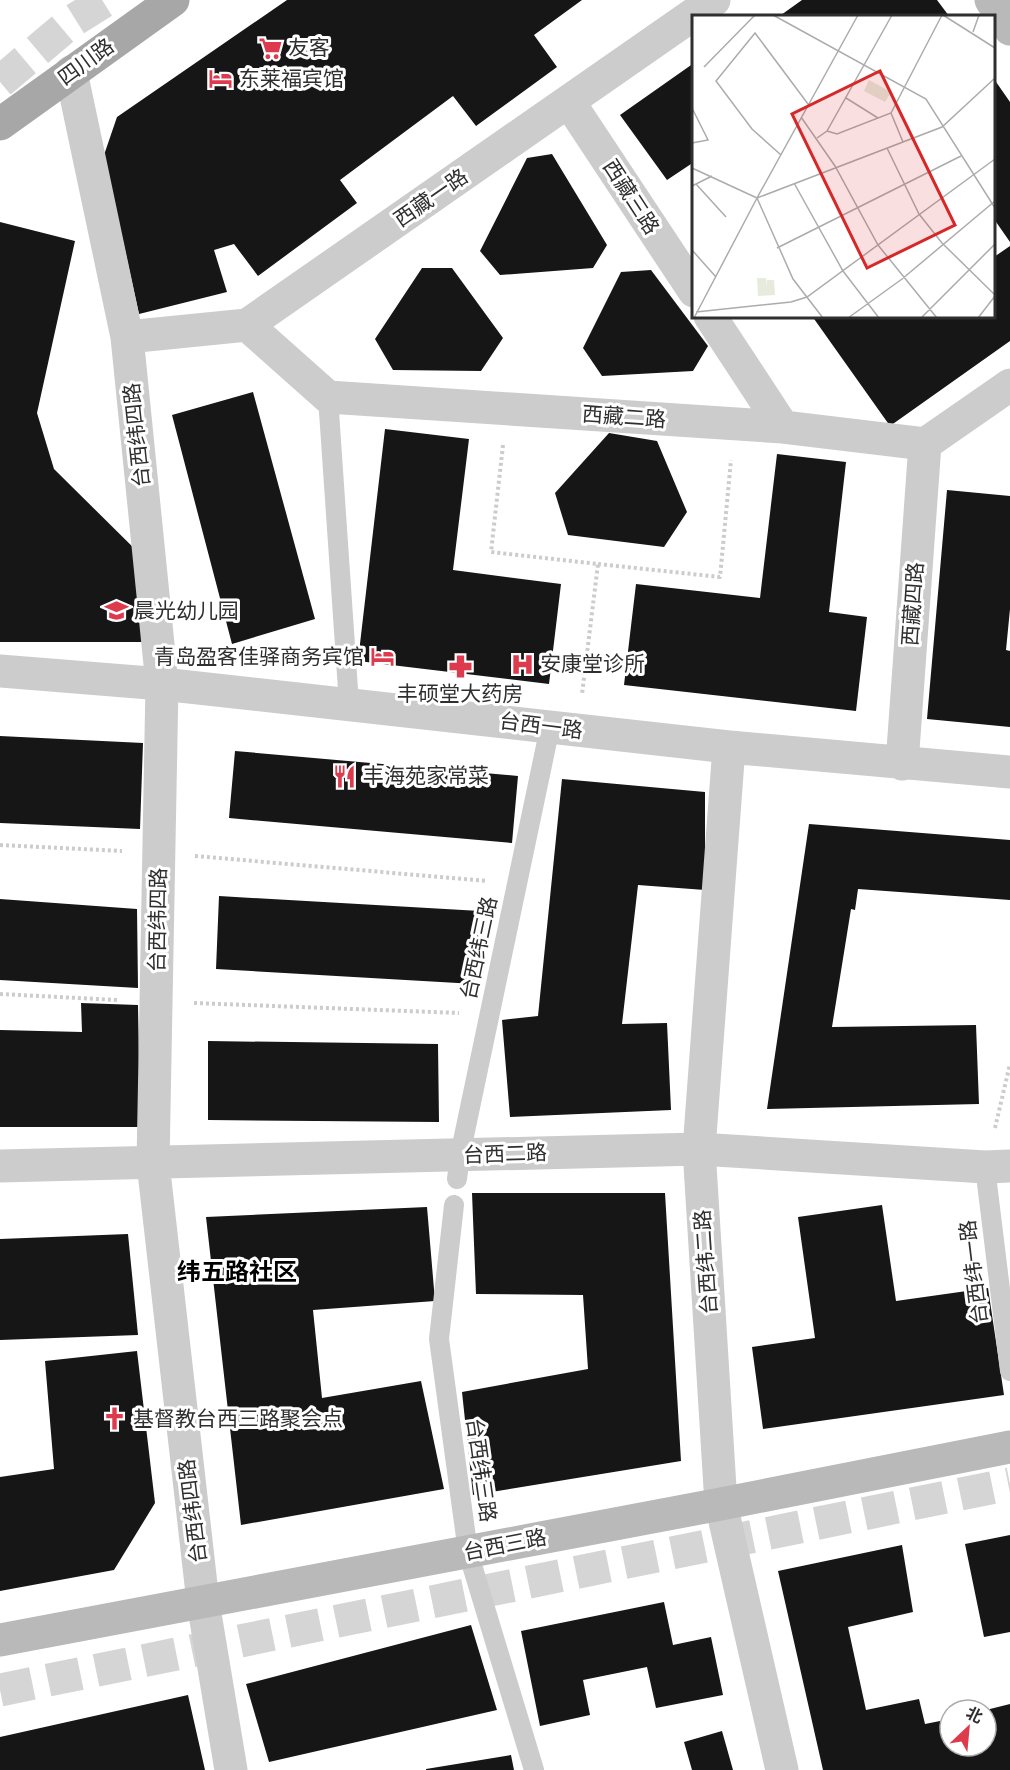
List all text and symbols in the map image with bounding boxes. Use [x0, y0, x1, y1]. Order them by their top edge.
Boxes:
inset map [692, 15, 995, 318]
street label: 四川路 [53, 34, 119, 90]
supermarket icon: 友客 [257, 35, 283, 61]
place label: 友客 [288, 36, 330, 60]
hotel icon: 东莱福宾馆 [208, 66, 234, 92]
place label: 东莱福宾馆 [239, 67, 344, 91]
street label: 西藏三路 [598, 155, 664, 239]
street label: 西藏一路 [390, 164, 472, 232]
street label: 台西纬四路 [120, 382, 154, 488]
street label: 西藏二路 [581, 402, 667, 432]
street label: 西藏四路 [898, 561, 928, 647]
school or university icon: 晨光幼儿园 [103, 598, 129, 624]
place label: 晨光幼儿园 [134, 599, 239, 623]
hotel icon: 青岛盈客佳驿商务宾馆 [369, 644, 395, 670]
place label: 青岛盈客佳驿商务宾馆 [154, 645, 364, 669]
hospital icon: 安康堂诊所 [509, 651, 535, 677]
place label: 安康堂诊所 [540, 652, 645, 676]
pharmacy icon: 丰硕堂大药房 [447, 653, 473, 679]
place label: 丰硕堂大药房 [397, 682, 523, 706]
street label: 台西一路 [498, 709, 584, 743]
restaurant icon: 丰海苑家常菜 [332, 763, 358, 789]
place label: 丰海苑家常菜 [363, 764, 489, 788]
street label: 台西纬四路 [145, 867, 171, 973]
street label: 台西纬三路 [456, 894, 502, 1002]
street label: 台西二路 [463, 1141, 547, 1167]
street label: 台西纬二路 [690, 1209, 722, 1315]
street label: 台西纬一路 [956, 1218, 992, 1326]
district label: 纬五路社区 [177, 1258, 297, 1286]
church icon: 基督教台西三路聚会点 [102, 1406, 128, 1432]
place label: 基督教台西三路聚会点 [133, 1407, 343, 1431]
street label: 台西纬三路 [462, 1416, 500, 1524]
street label: 台西纬四路 [175, 1457, 211, 1565]
street label: 台西三路 [461, 1525, 549, 1565]
north arrow [938, 1698, 998, 1758]
text: 北 [963, 1703, 986, 1727]

